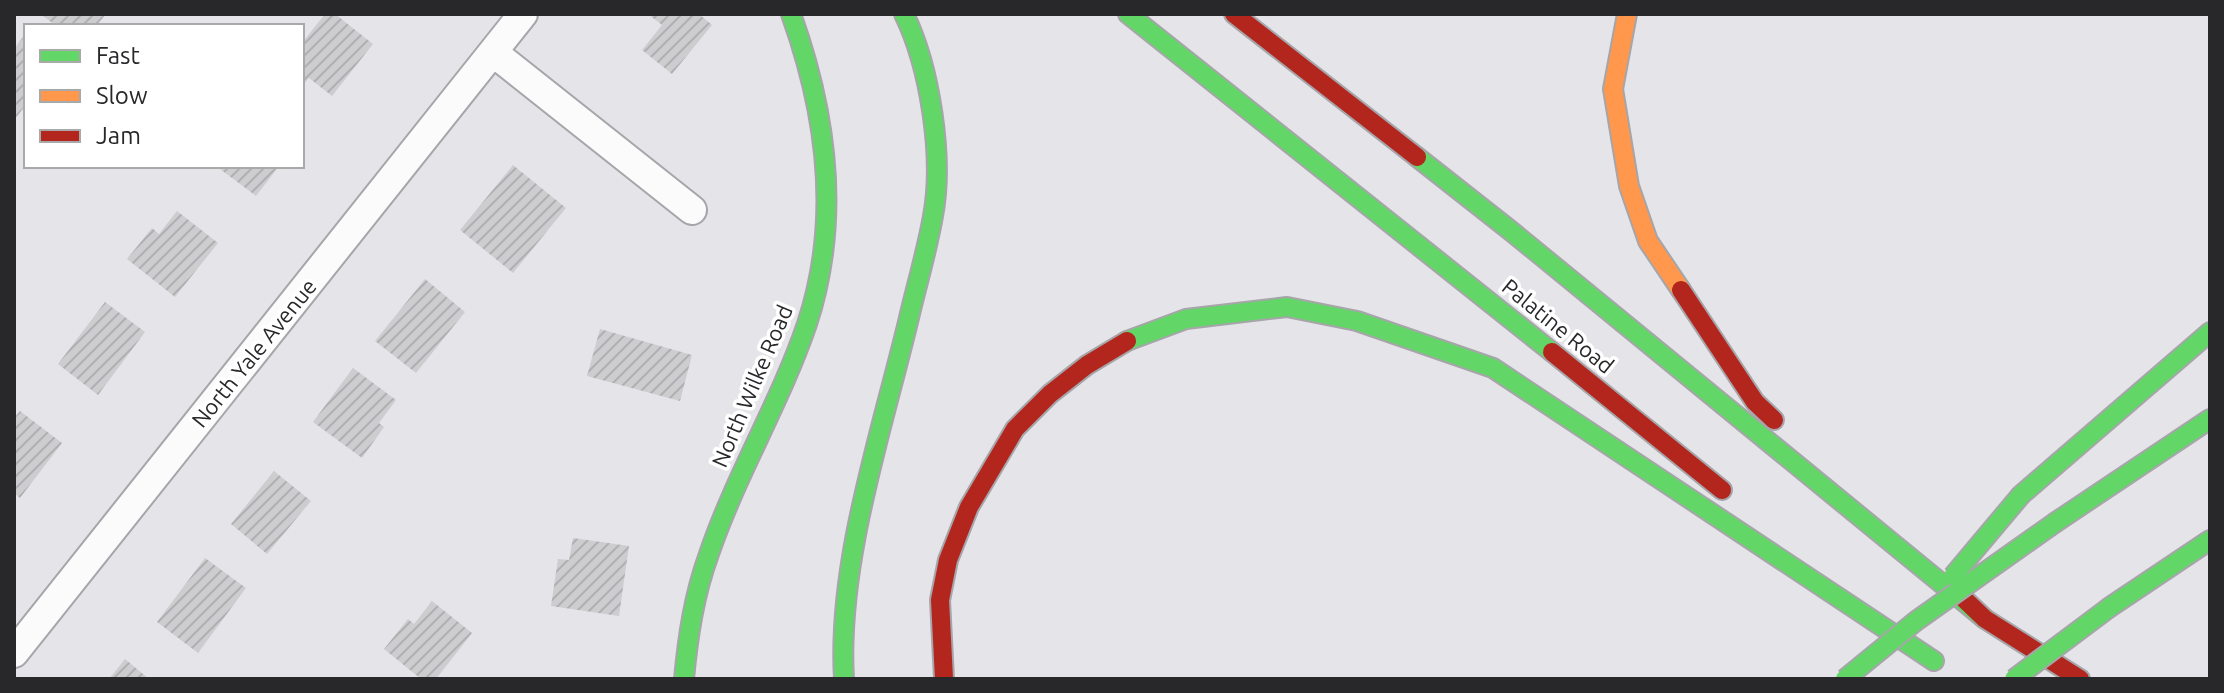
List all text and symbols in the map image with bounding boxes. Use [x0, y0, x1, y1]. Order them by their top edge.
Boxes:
legend [24, 24, 304, 168]
text: Fast [96, 42, 140, 69]
text: Slow [96, 82, 148, 109]
text: Jam [96, 122, 141, 149]
street label: Palatine Road [1498, 273, 1619, 378]
street label: North Yale Avenue [186, 274, 321, 432]
street label: North Wilke Road [706, 301, 797, 471]

